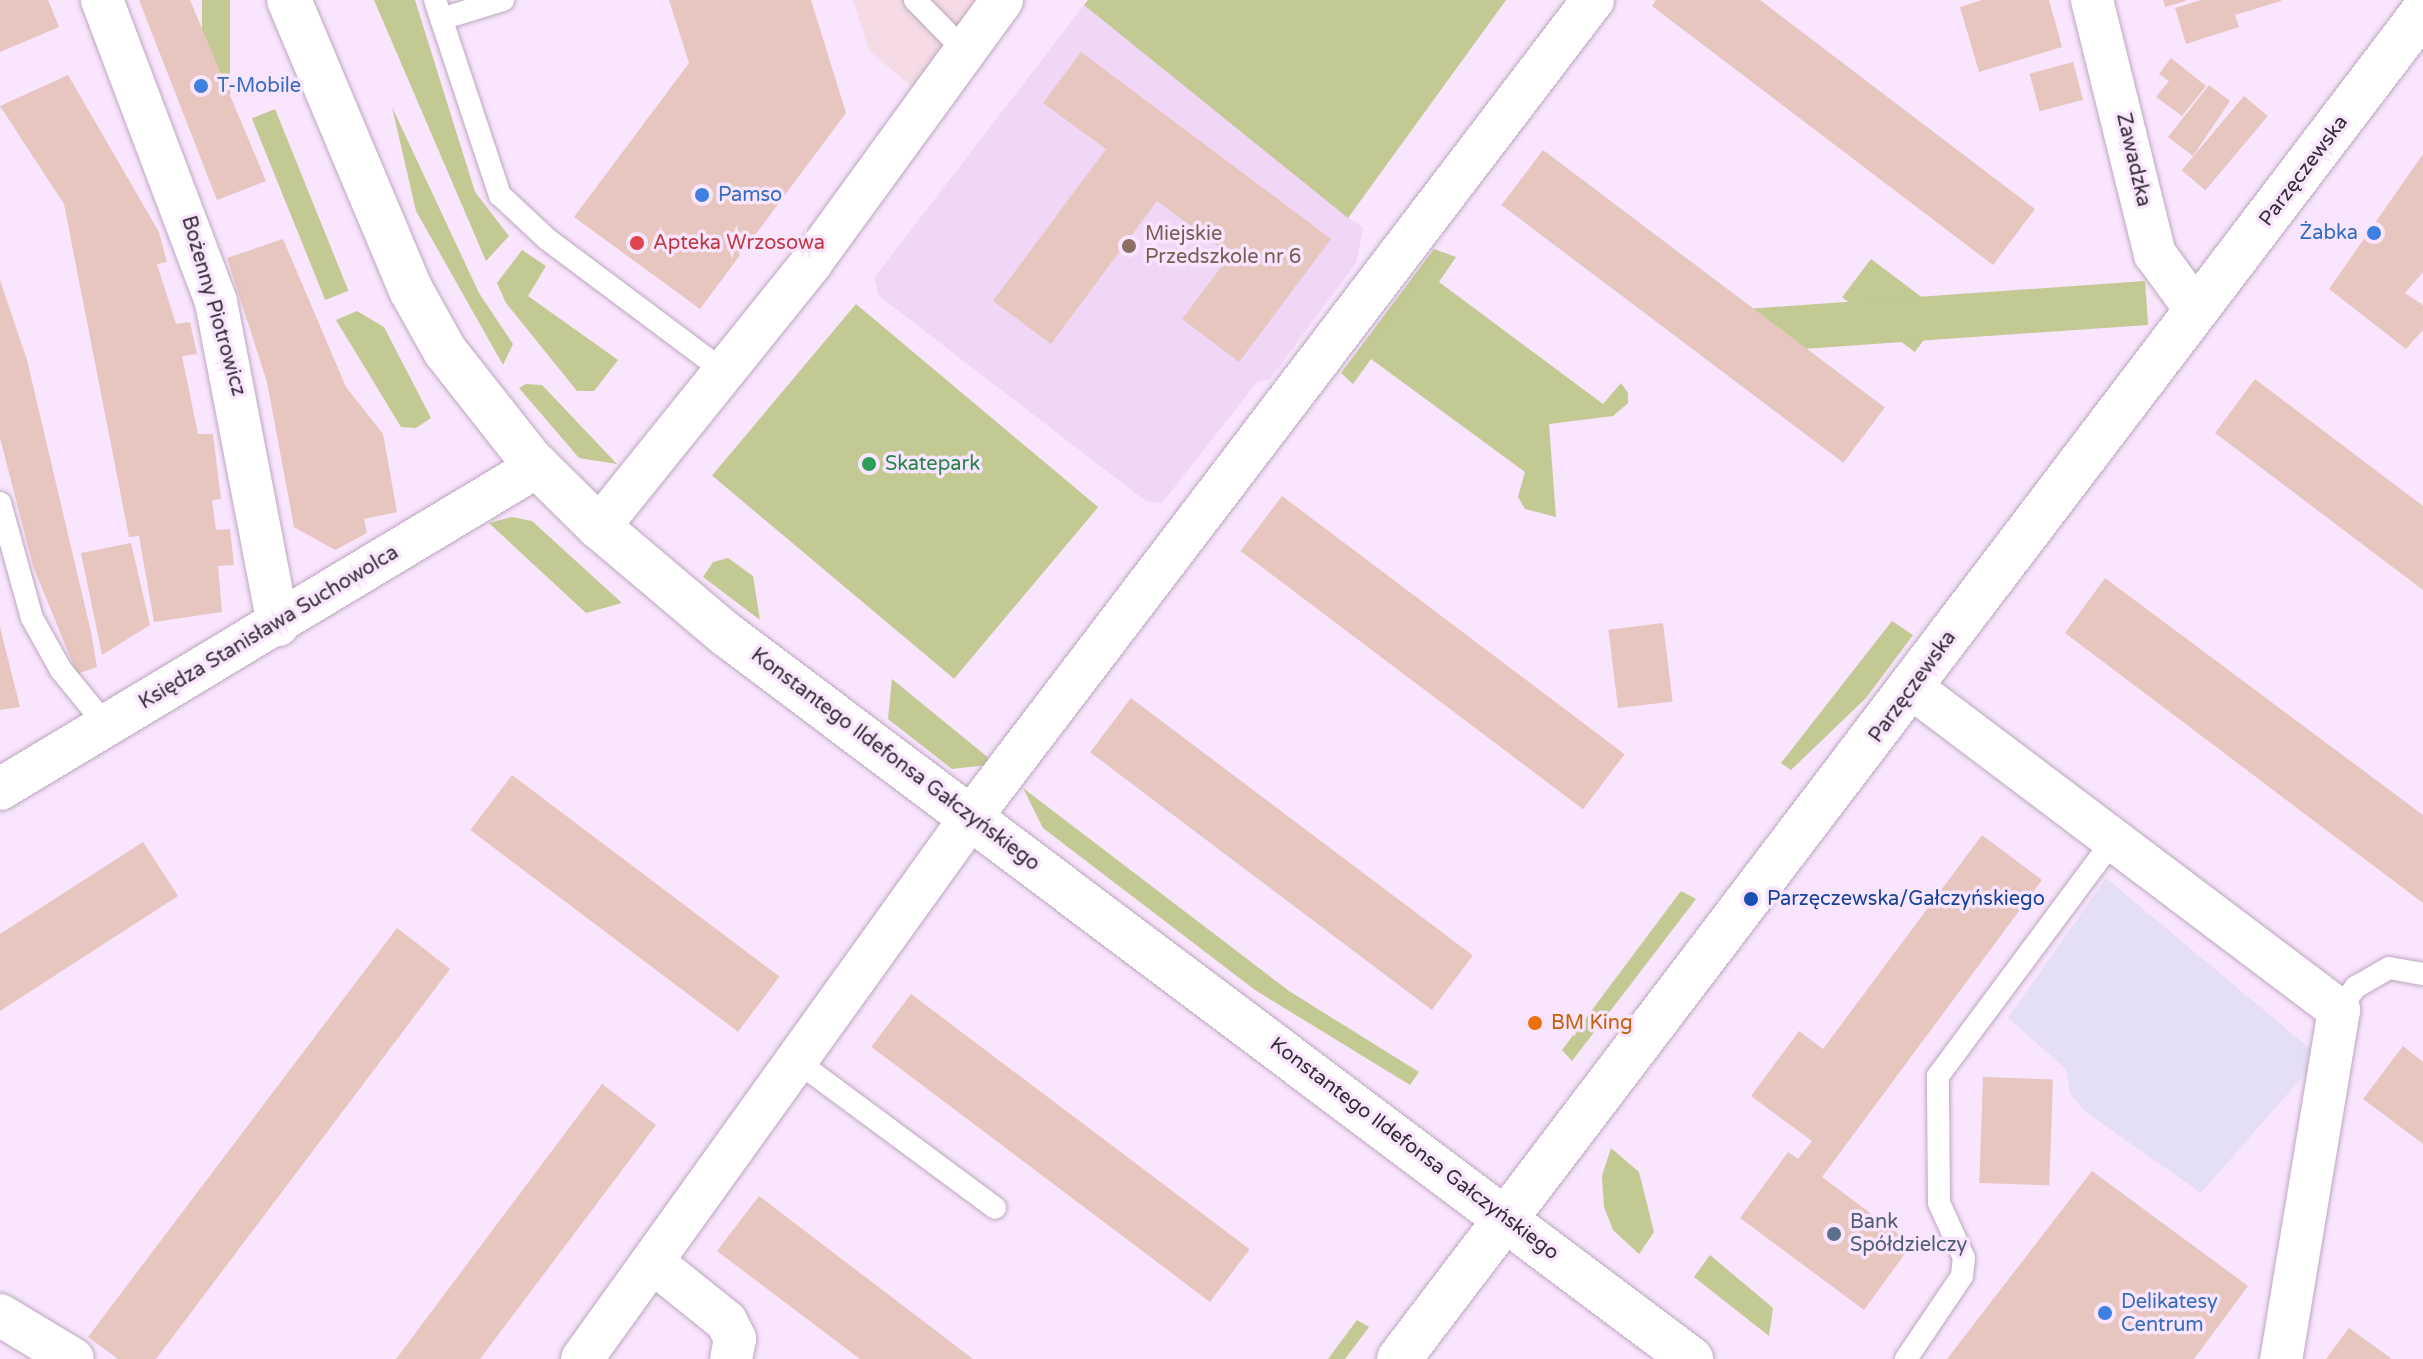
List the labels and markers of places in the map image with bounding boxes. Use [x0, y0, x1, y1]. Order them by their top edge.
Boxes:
place label: T-Mobile [217, 74, 301, 98]
marker: T-Mobile [192, 77, 210, 95]
place label: Pamso [718, 183, 782, 207]
marker: Pamso [693, 186, 711, 204]
place label: Żabka [2299, 221, 2358, 245]
place label: Miejskie Przedszkole nr 6 [1145, 222, 1301, 269]
marker: Żabka [2365, 224, 2383, 242]
place label: Apteka Wrzosowa [653, 231, 825, 255]
marker: Apteka Wrzosowa [628, 234, 646, 252]
marker: Miejskie Przedszkole nr 6 [1120, 237, 1138, 255]
place label: Skatepark [885, 452, 980, 476]
marker: Skatepark [860, 455, 878, 473]
place label: Parzęczewska/Gałczyńskiego [1767, 887, 2045, 911]
marker: Parzęczewska/Gałczyńskiego [1742, 890, 1760, 908]
place label: BM King [1551, 1011, 1633, 1035]
marker: BM King [1526, 1014, 1544, 1032]
place label: Bank Spółdzielczy [1850, 1210, 1967, 1257]
marker: Bank Spółdzielczy [1825, 1225, 1843, 1243]
place label: Delikatesy Centrum [2121, 1290, 2218, 1337]
marker: Delikatesy Centrum [2096, 1304, 2114, 1322]

